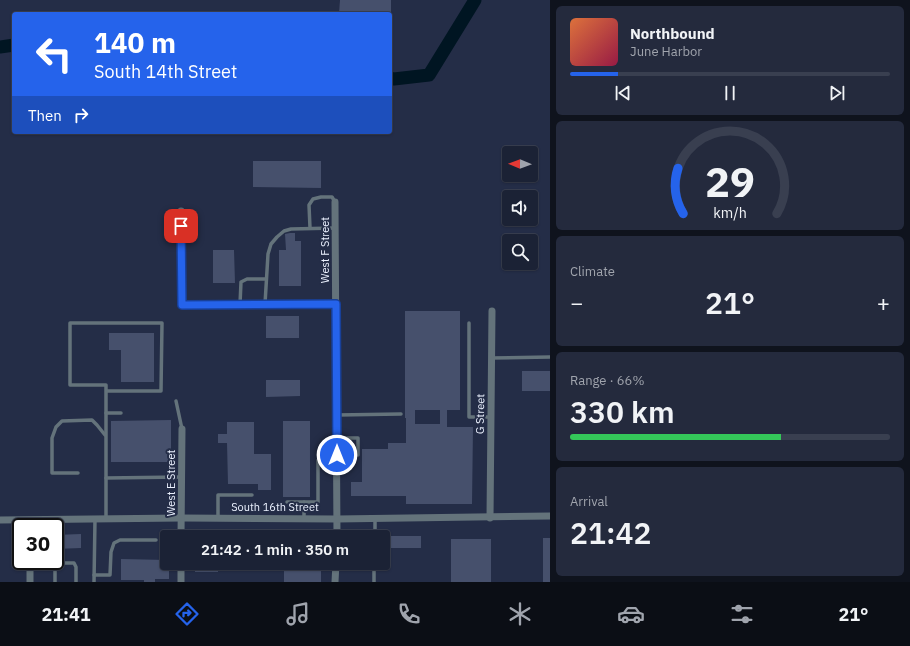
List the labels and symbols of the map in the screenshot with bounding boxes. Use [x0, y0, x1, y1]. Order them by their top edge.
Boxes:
north arrow [502, 146, 538, 182]
pin [164, 209, 198, 243]
street label: West F Street [318, 217, 332, 283]
street label: G Street [473, 394, 487, 434]
position arrow [316, 434, 358, 476]
street label: West E Street [164, 450, 178, 516]
street label: South 16th Street [231, 500, 319, 514]
speed limit sign: 30 [12, 518, 64, 570]

